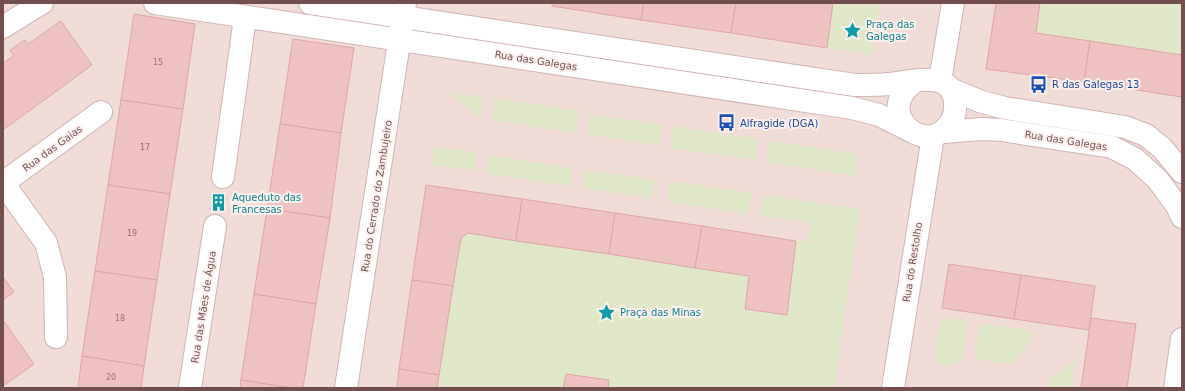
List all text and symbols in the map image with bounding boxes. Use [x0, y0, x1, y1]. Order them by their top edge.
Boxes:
place label: Praça das Galegas [866, 19, 915, 42]
place icon: Praça das Galegas [843, 20, 863, 40]
street label: Rua das Galegas [494, 49, 578, 72]
house number: 15 [153, 58, 163, 67]
bus stop icon: R das Galegas 13 [1029, 74, 1049, 94]
place label: R das Galegas 13 [1052, 79, 1139, 90]
bus stop icon: Alfragide (DGA) [717, 113, 737, 133]
place label: Alfragide (DGA) [740, 118, 818, 129]
street label: Rua do Cerrado do Zambujeiro [359, 119, 394, 273]
street label: Rua das Gaias [20, 123, 84, 174]
street label: Rua das Galegas [1024, 129, 1108, 152]
house number: 17 [140, 143, 150, 152]
place label: Aqueduto das Francesas [232, 192, 301, 215]
building icon: Aqueduto das Francesas [209, 193, 229, 213]
street label: Rua do Restolho [901, 221, 924, 303]
house number: 19 [127, 229, 137, 238]
street label: Rua das Mães de Água [188, 250, 218, 364]
place icon: Praça das Minas [597, 302, 617, 322]
place label: Praça das Minas [620, 307, 701, 318]
house number: 18 [115, 314, 125, 323]
house number: 20 [106, 373, 116, 382]

